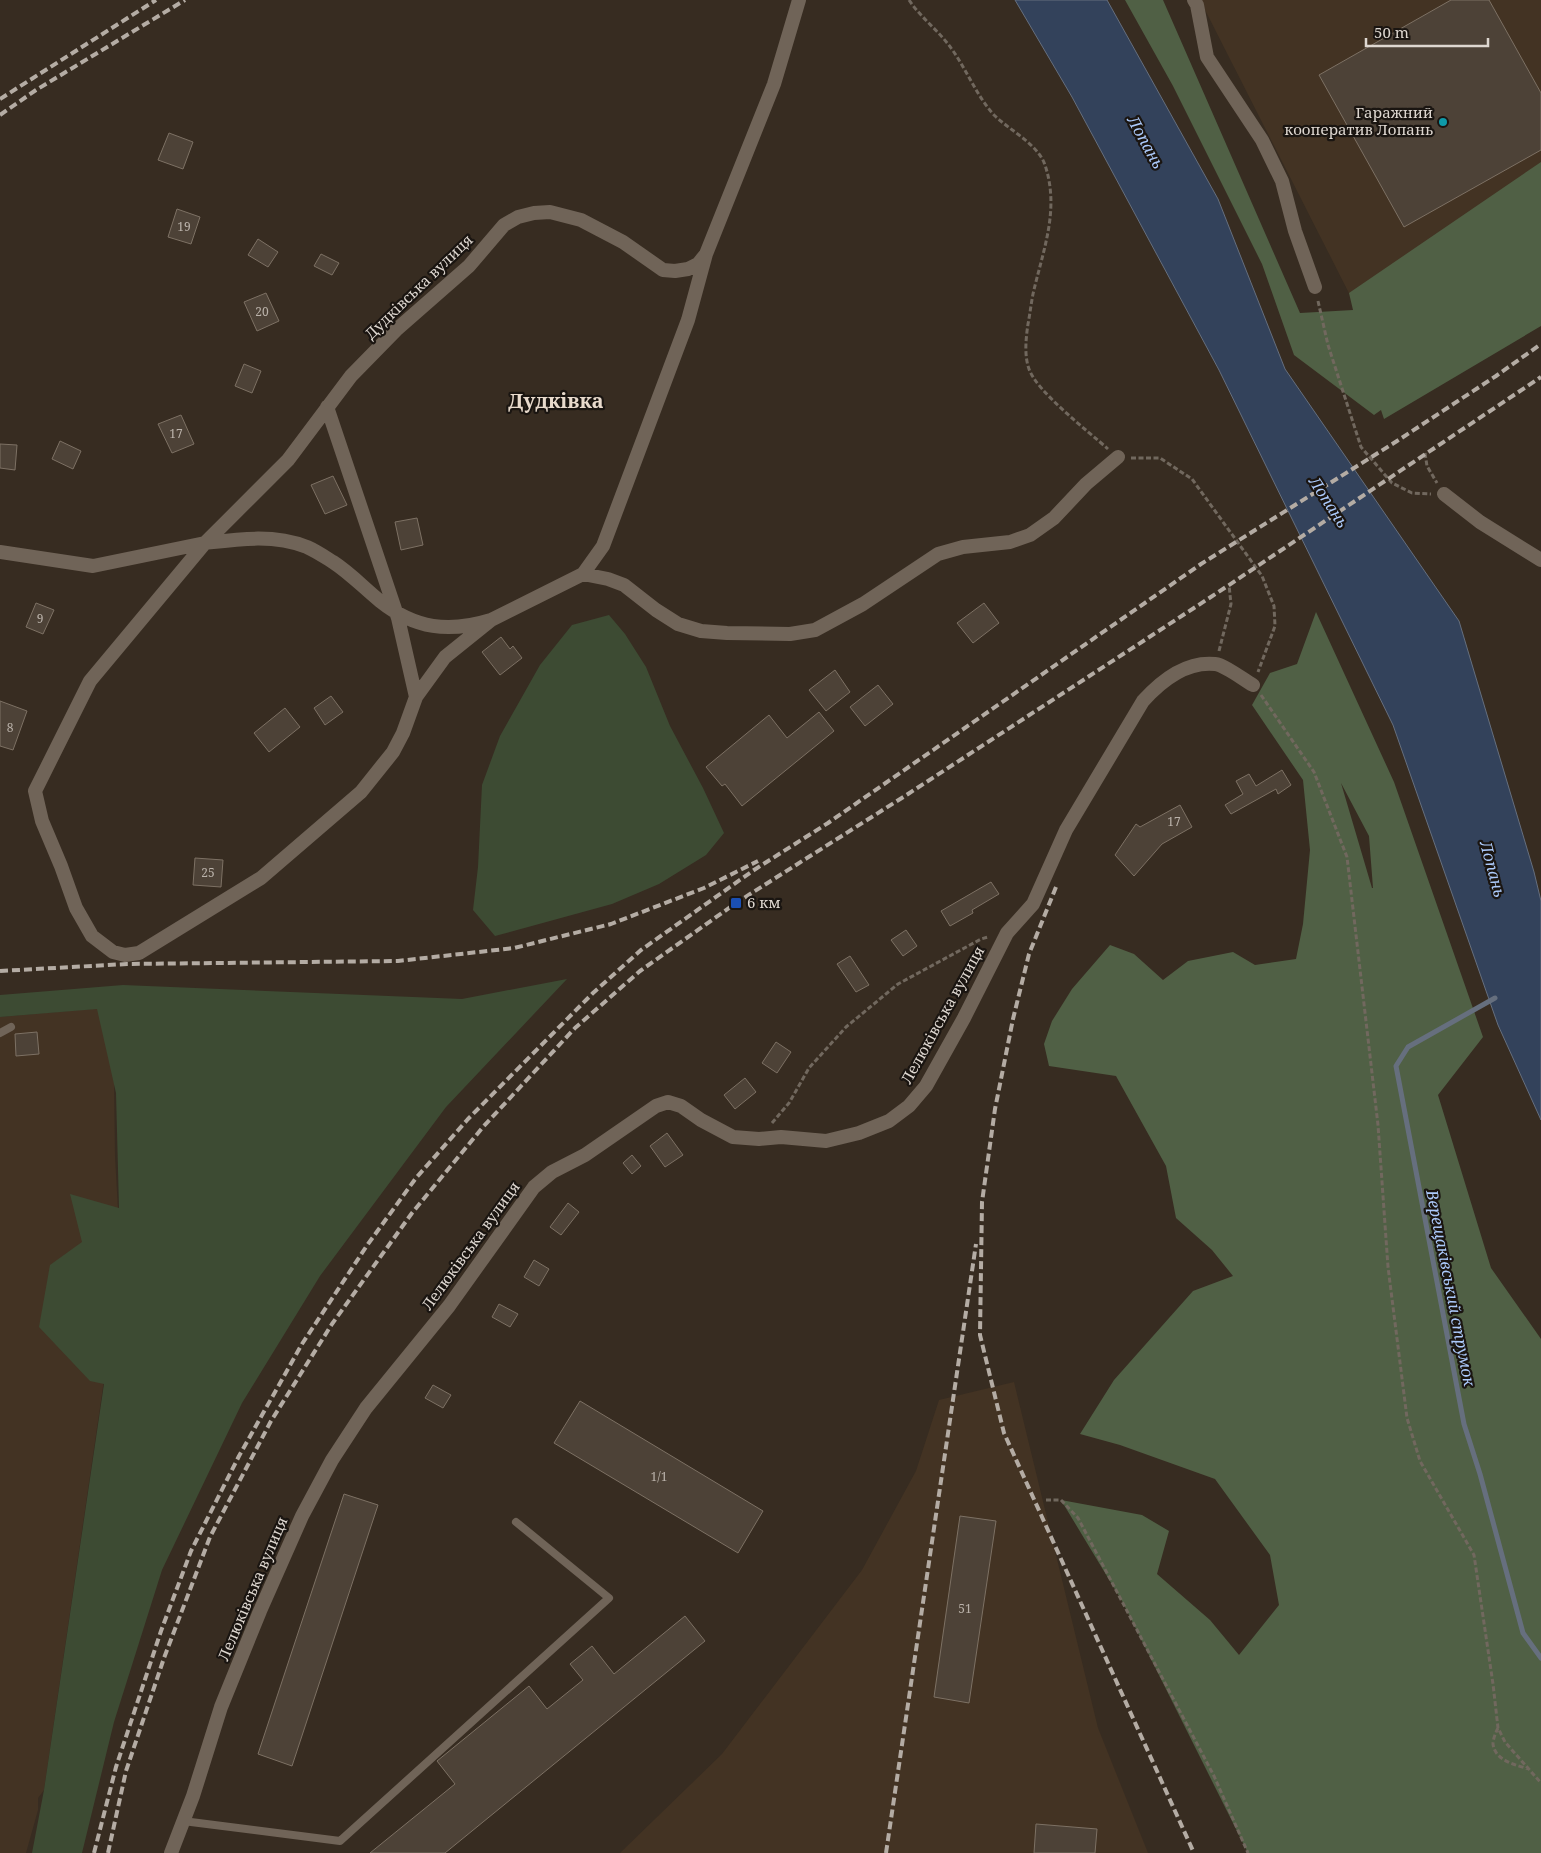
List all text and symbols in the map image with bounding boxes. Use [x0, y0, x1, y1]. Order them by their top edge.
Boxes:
scale bar [1366, 15, 1488, 47]
text: 50 m [1374, 22, 1409, 42]
place label: Гаражний кооператив Лопань [1284, 102, 1433, 139]
water label: Лопань [1122, 111, 1170, 172]
marker: Гаражний кооператив Лопань [1437, 116, 1449, 128]
house number: 19 [177, 218, 191, 235]
street label: Дудківська вулиця [360, 230, 477, 343]
house number: 20 [255, 303, 269, 320]
district label: Дудківка [508, 387, 604, 414]
house number: 17 [169, 425, 183, 442]
water label: Лопань [1304, 471, 1354, 532]
house number: 9 [37, 610, 43, 627]
house number: 8 [7, 719, 14, 736]
house number: 17 [1167, 813, 1181, 830]
water label: Лопань [1475, 837, 1511, 900]
house number: 25 [201, 864, 215, 881]
place label: 6 км [747, 892, 781, 912]
marker: 6 км [729, 896, 743, 910]
street label: Лелюківська вулиця [896, 942, 988, 1087]
street label: Лелюківська вулиця [417, 1177, 524, 1314]
water label: Верещаківський струмок [1421, 1187, 1481, 1389]
house number: 1/1 [651, 1468, 667, 1485]
street label: Лелюківська вулиця [213, 1514, 291, 1664]
house number: 51 [958, 1600, 972, 1617]

